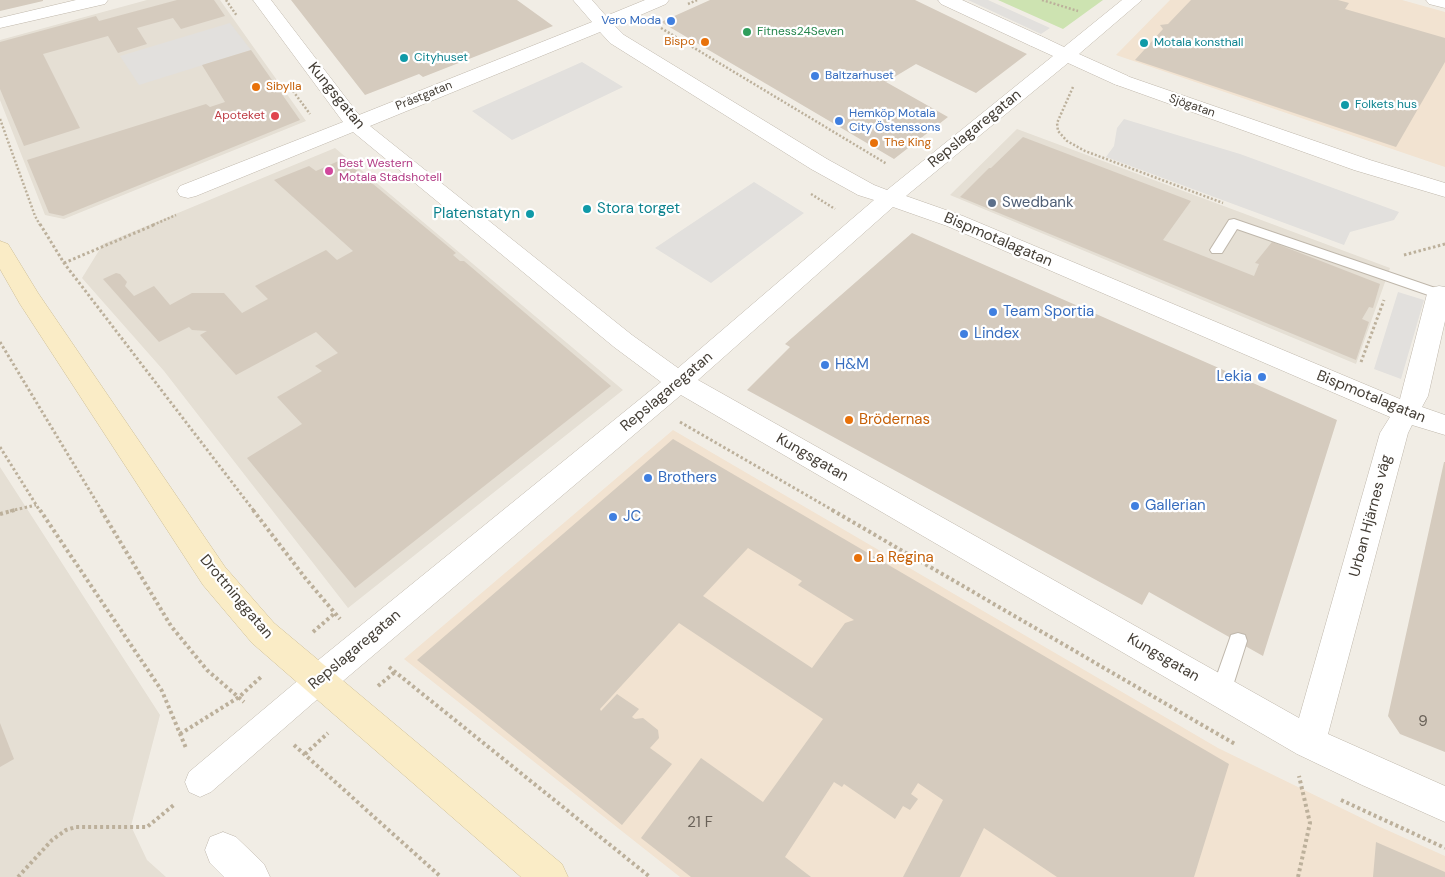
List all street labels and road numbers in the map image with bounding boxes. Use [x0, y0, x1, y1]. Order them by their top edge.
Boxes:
street label: Kungsgatan [304, 59, 368, 133]
street label: Prästgatan [394, 78, 454, 114]
street label: Repslagaregatan [925, 86, 1025, 172]
street label: Sjögatan [1167, 91, 1217, 121]
street label: Bispmotalagatan [941, 209, 1055, 271]
street label: Repslagaregatan [617, 348, 717, 436]
street label: Bispmotalagatan [1314, 367, 1428, 427]
street label: Kungsgatan [773, 430, 851, 486]
street label: Urban Hjärnes väg [1346, 453, 1396, 579]
street label: Drottninggatan [196, 551, 276, 643]
street label: Repslagaregatan [305, 606, 405, 694]
street label: Kungsgatan [1124, 630, 1202, 686]

